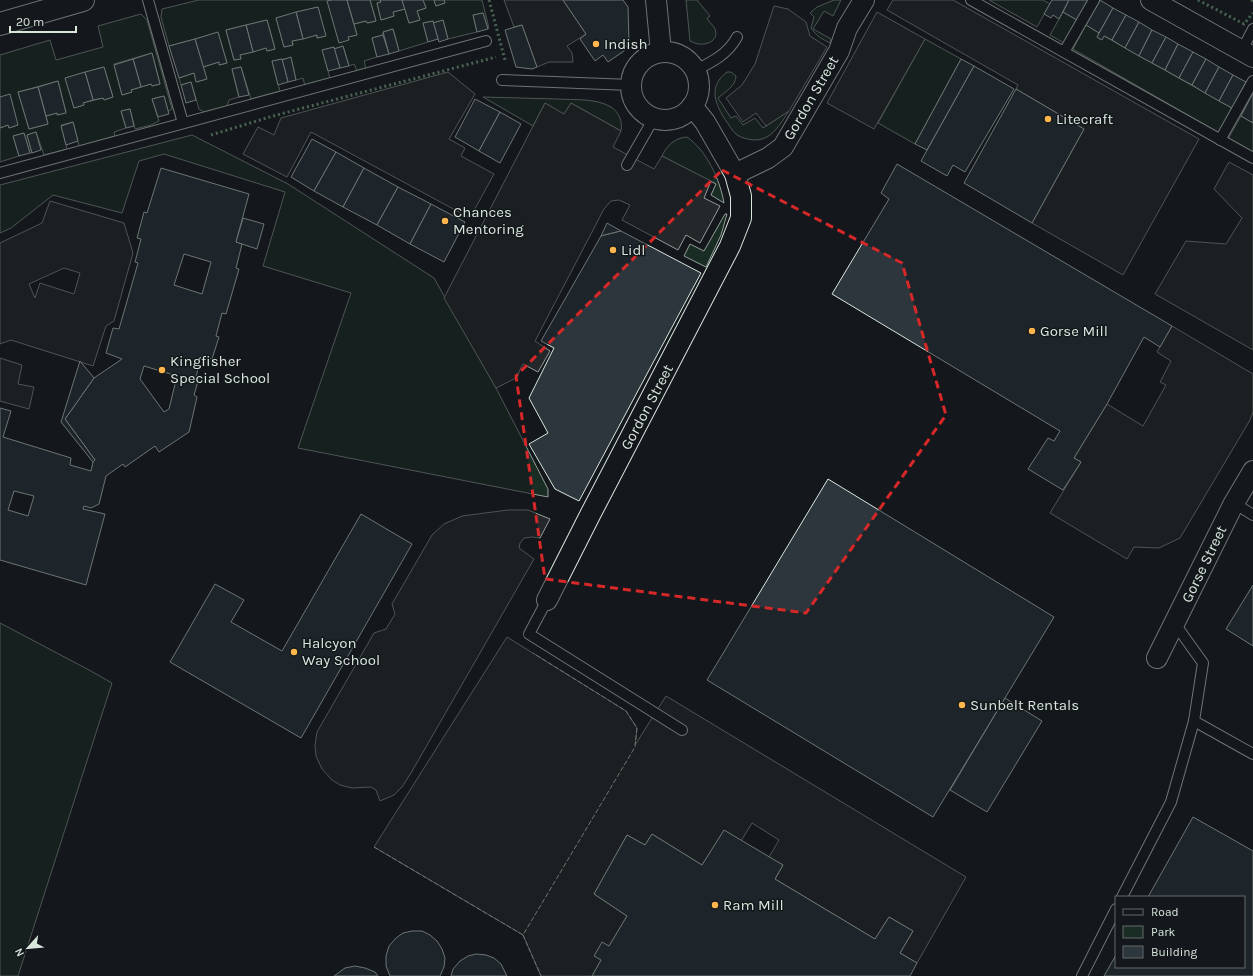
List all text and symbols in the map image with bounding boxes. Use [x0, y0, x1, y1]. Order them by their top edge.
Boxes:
scale bar [10, 8, 76, 34]
text: 20 m [16, 15, 44, 29]
place label: Indish [604, 35, 648, 53]
marker: Indish [591, 39, 601, 49]
street label: Gordon Street [780, 52, 843, 143]
place label: Litecraft [1056, 110, 1113, 128]
marker: Litecraft [1043, 114, 1053, 124]
place label: Chances Mentoring [453, 203, 524, 238]
marker: Chances Mentoring [440, 216, 450, 226]
place label: Lidl [621, 241, 646, 259]
marker: Lidl [608, 245, 618, 255]
place label: Gorse Mill [1040, 322, 1108, 340]
marker: Gorse Mill [1027, 326, 1037, 336]
place label: Kingfisher Special School [170, 352, 270, 387]
street label: Gordon Street [617, 361, 677, 453]
marker: Kingfisher Special School [157, 365, 167, 375]
street label: Gorse Street [1178, 522, 1231, 606]
place label: Halcyon Way School [302, 634, 380, 669]
marker: Halcyon Way School [289, 647, 299, 657]
place label: Sunbelt Rentals [970, 696, 1079, 714]
marker: Sunbelt Rentals [957, 700, 967, 710]
place label: Ram Mill [723, 896, 784, 914]
legend [1115, 896, 1245, 968]
marker: Ram Mill [710, 900, 720, 910]
text: Road [1151, 905, 1179, 919]
text: Park [1151, 925, 1176, 939]
north arrow [8, 928, 48, 968]
text: Building [1151, 945, 1198, 959]
text: N [12, 946, 27, 959]

